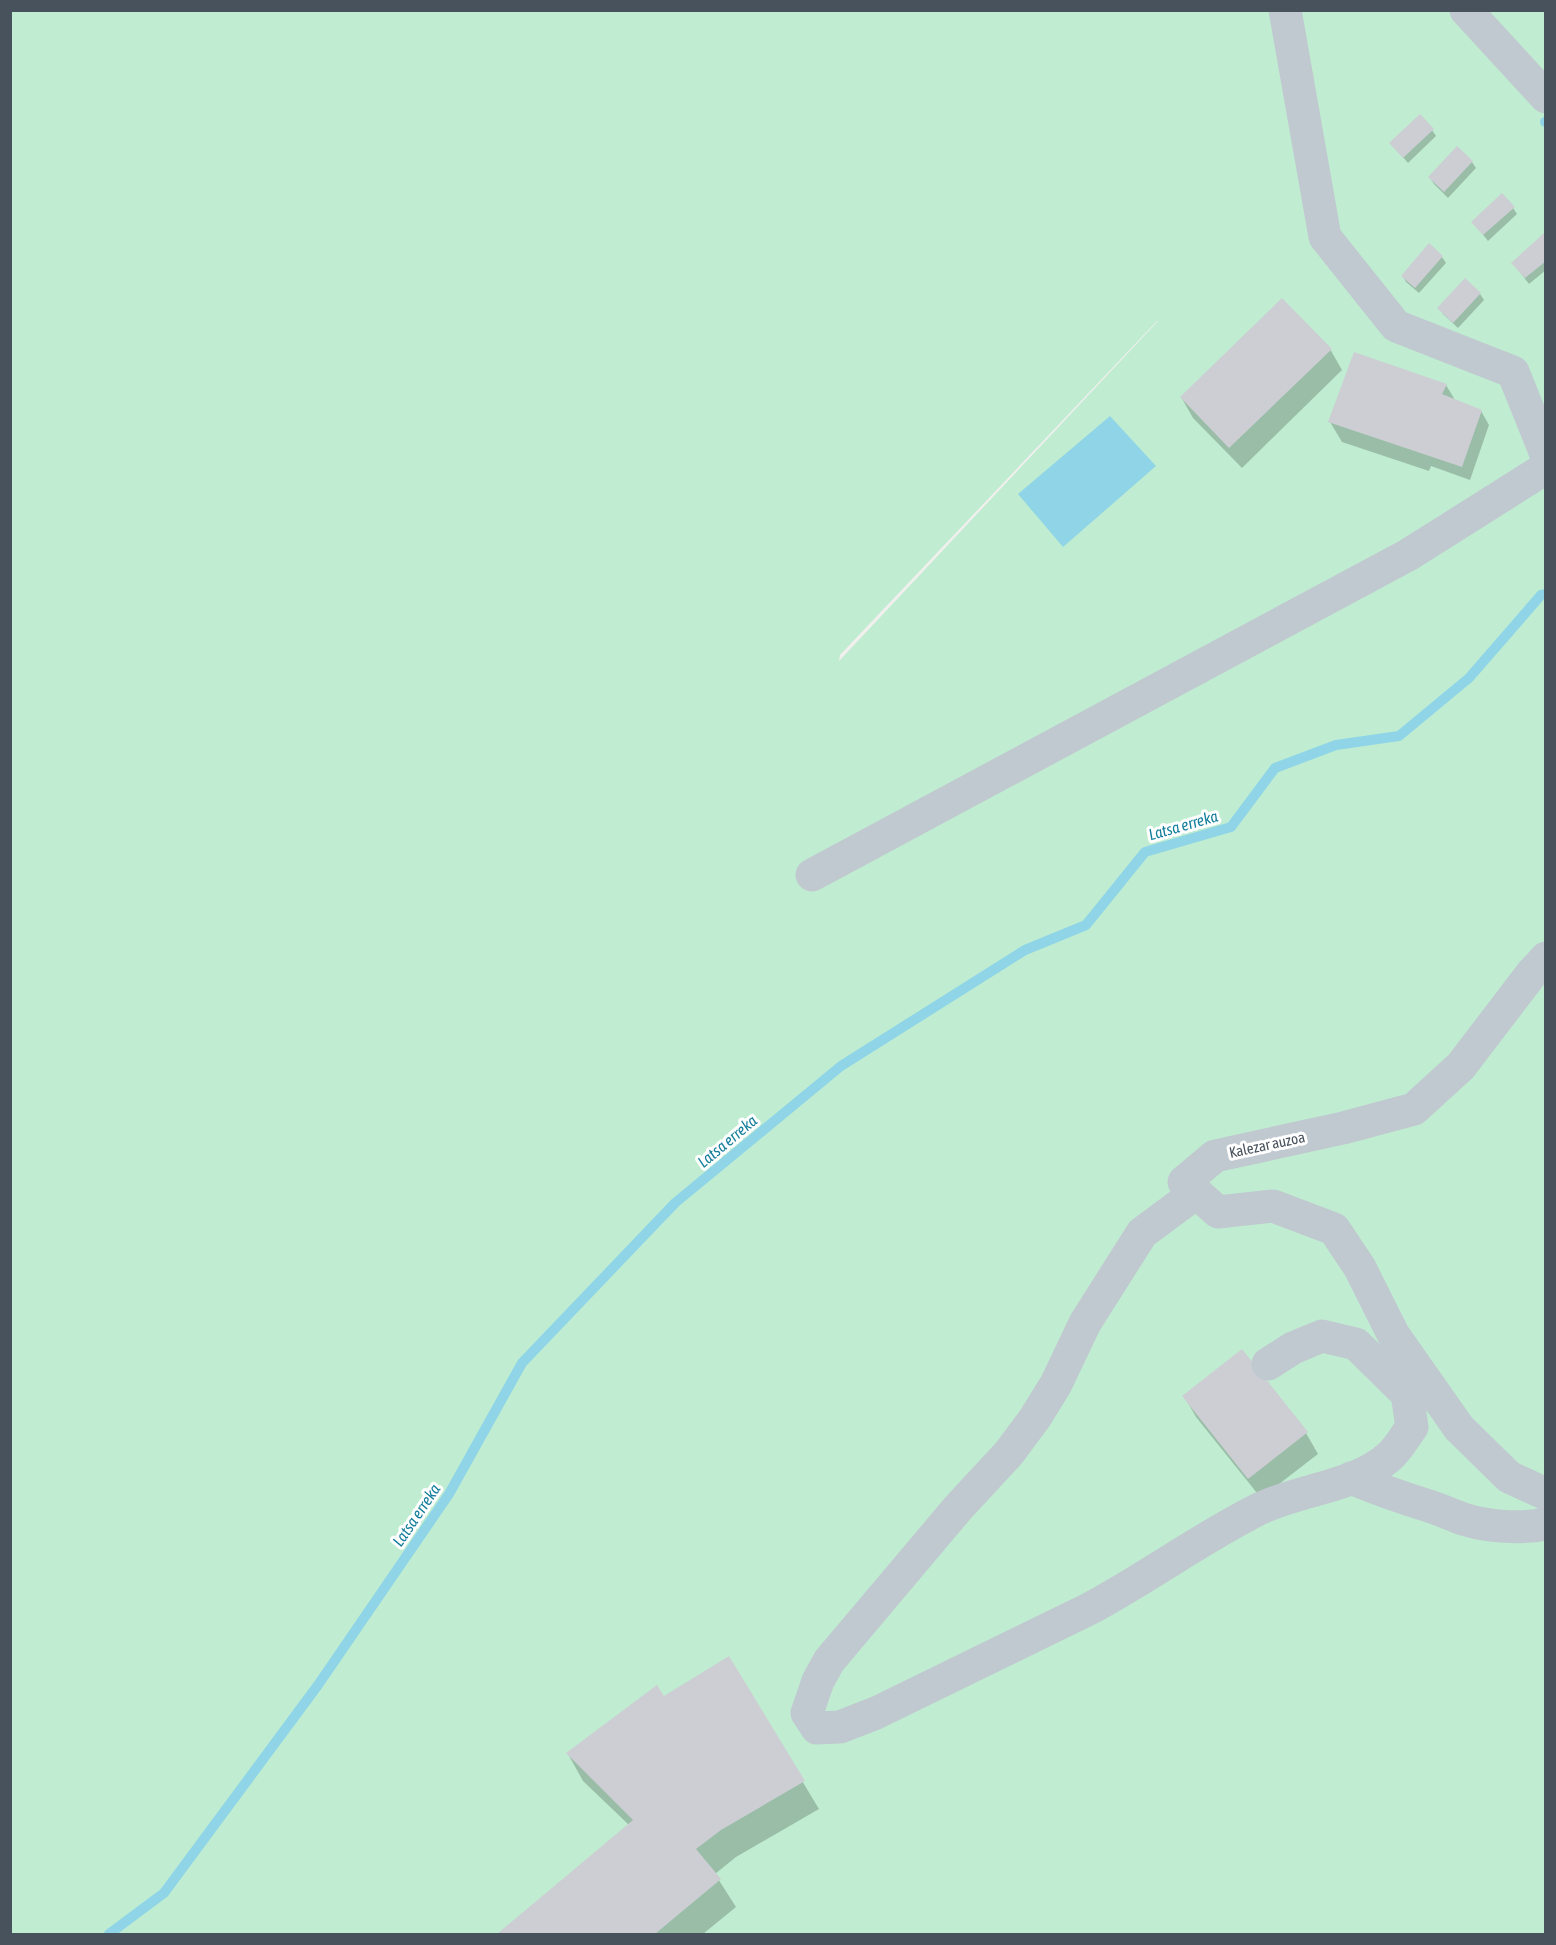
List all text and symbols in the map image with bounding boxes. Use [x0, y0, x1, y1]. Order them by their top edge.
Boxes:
water label: Latsa erreka [1146, 806, 1220, 843]
water label: Latsa erreka [694, 1111, 760, 1171]
street label: Kalezar auzoa [1227, 1128, 1306, 1161]
water label: Latsa erreka [389, 1480, 444, 1550]

